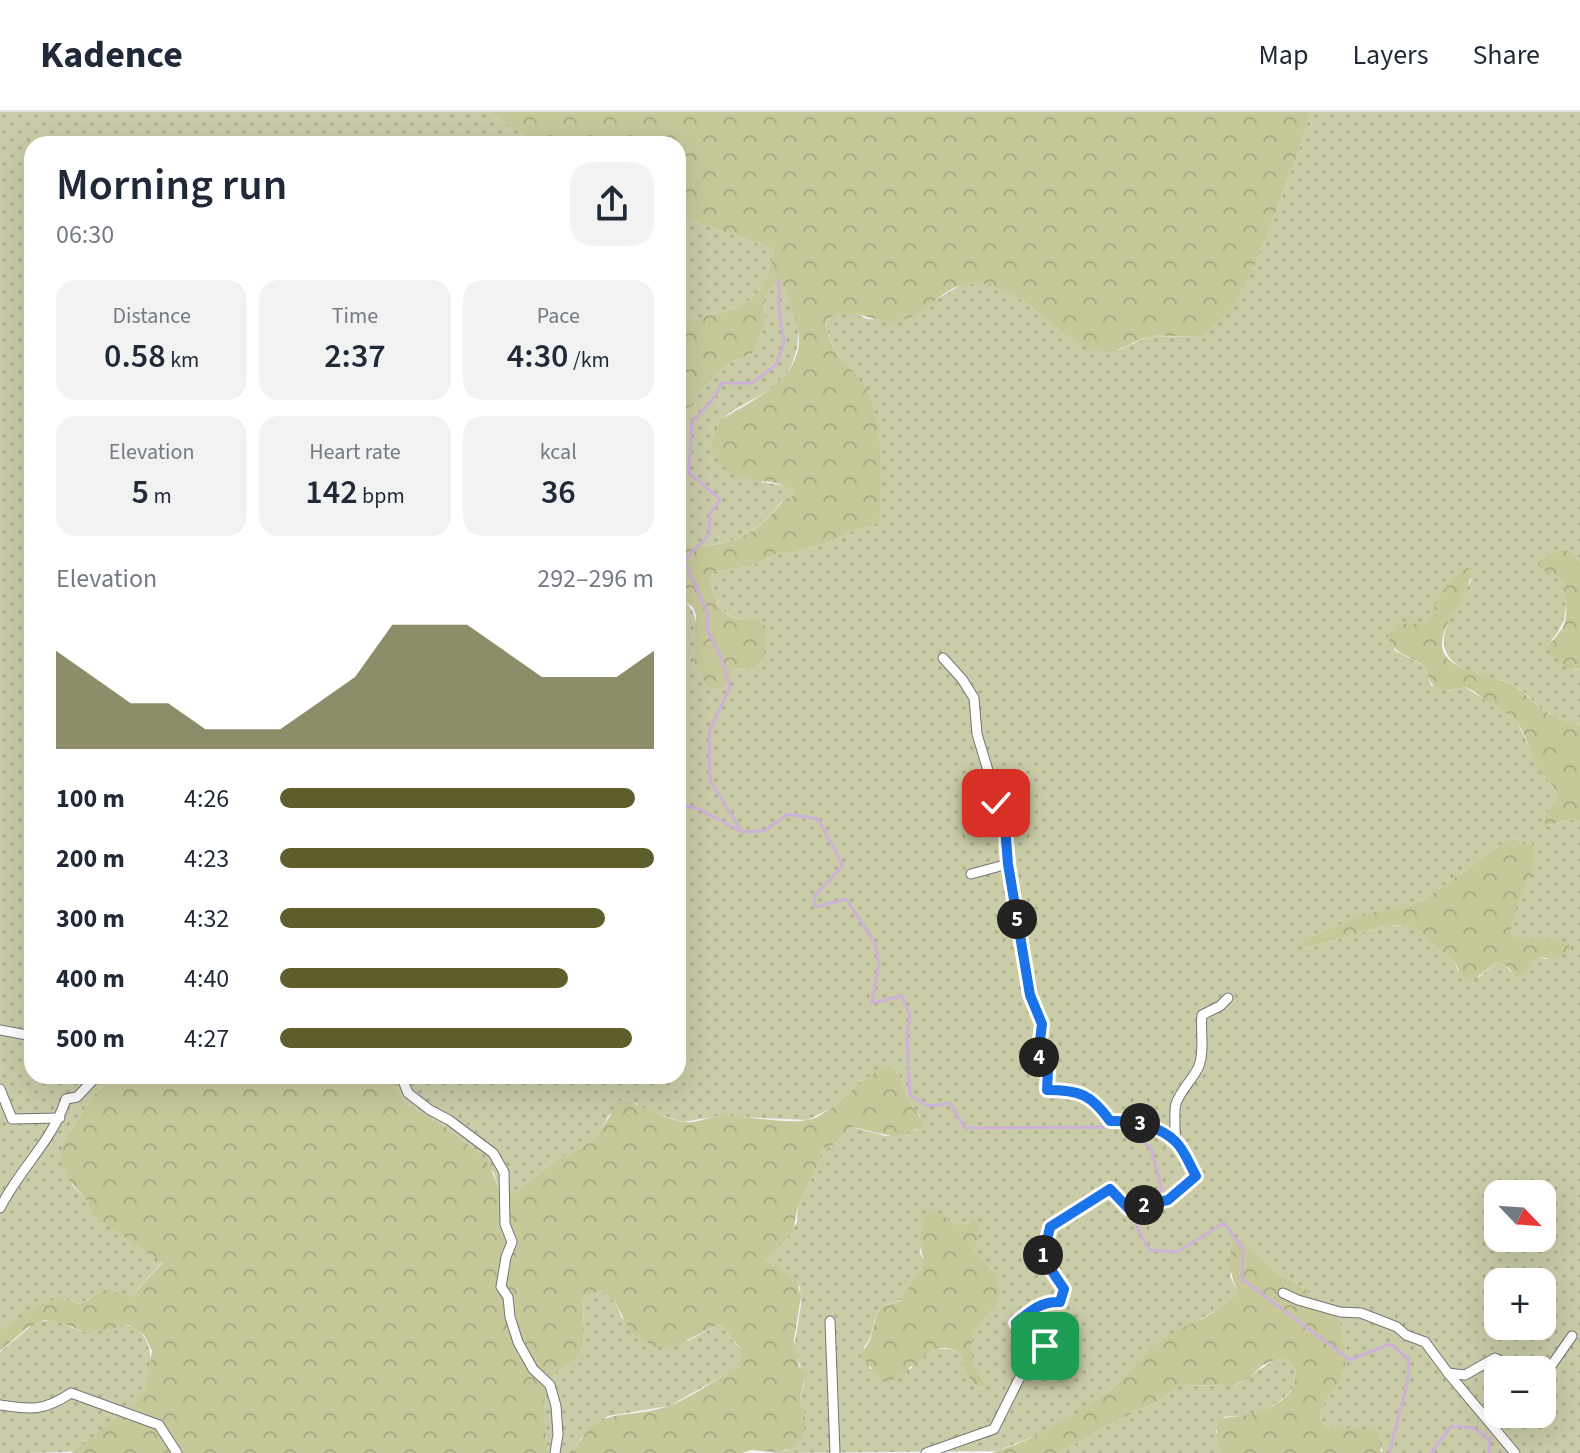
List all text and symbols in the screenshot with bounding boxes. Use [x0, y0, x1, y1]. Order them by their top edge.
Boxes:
text: Kadence [40, 28, 183, 82]
text: Map [1258, 35, 1308, 75]
text: Layers [1352, 35, 1428, 75]
text: Share [1472, 35, 1540, 75]
text: Morning run [56, 154, 287, 217]
button: share [570, 162, 654, 246]
text: 06:30 [56, 216, 114, 253]
text: Distance [113, 300, 191, 332]
text: Time [332, 300, 378, 332]
text: Pace [537, 300, 580, 332]
text: 0.58 [104, 332, 166, 381]
text: 2:37 [324, 332, 386, 381]
text: 4:30 [507, 332, 569, 381]
text: km [166, 344, 199, 376]
text: /km [569, 344, 610, 376]
text: Elevation [109, 436, 195, 468]
text: Heart rate [309, 436, 401, 468]
text: kcal [540, 436, 577, 468]
text: 5 [132, 468, 149, 517]
text: 142 [305, 468, 358, 517]
text: 36 [541, 468, 576, 517]
text: m [149, 480, 172, 512]
text: bpm [358, 480, 405, 512]
text: Elevation [56, 560, 157, 597]
text: 292–296 m [537, 560, 654, 597]
pin [962, 769, 1030, 837]
text: 100 m [56, 780, 125, 817]
text: 4:26 [184, 780, 229, 817]
icon: check [974, 781, 1018, 825]
text: 200 m [56, 840, 125, 877]
text: 4:23 [184, 840, 229, 877]
pin: 5 [997, 899, 1037, 939]
text: 300 m [56, 900, 125, 937]
text: 4:32 [184, 900, 229, 937]
text: 5 [1011, 903, 1023, 935]
text: 400 m [56, 960, 125, 997]
text: 4:40 [184, 960, 229, 997]
text: 500 m [56, 1020, 125, 1057]
text: 4:27 [184, 1020, 229, 1057]
pin: 4 [1019, 1037, 1059, 1077]
text: 4 [1033, 1041, 1045, 1073]
pin: 3 [1120, 1103, 1160, 1143]
text: 3 [1134, 1107, 1146, 1139]
north arrow [1484, 1180, 1556, 1252]
map controls [1484, 1180, 1556, 1428]
pin: 2 [1124, 1185, 1164, 1225]
text: 2 [1138, 1189, 1150, 1221]
pin: 1 [1023, 1235, 1063, 1275]
text: 1 [1037, 1239, 1049, 1271]
button: + [1484, 1268, 1556, 1340]
pin [1011, 1312, 1079, 1380]
icon: arrive [1023, 1324, 1067, 1368]
button: − [1484, 1356, 1556, 1428]

